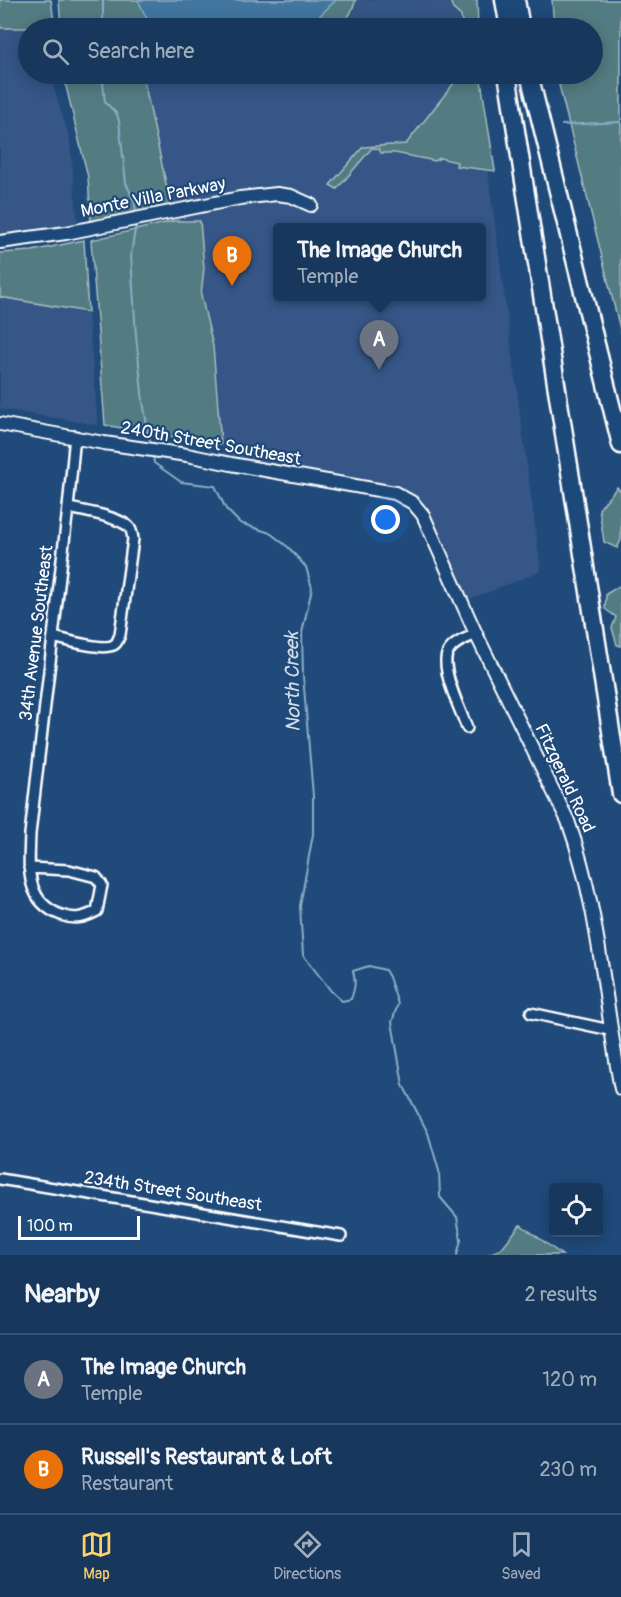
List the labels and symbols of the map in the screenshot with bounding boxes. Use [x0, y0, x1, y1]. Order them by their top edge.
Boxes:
street label: Monte Villa Parkway [79, 172, 228, 223]
pin: B [212, 236, 252, 286]
pin: A [360, 320, 398, 370]
street label: 240th Street Southeast [119, 416, 304, 471]
your location [371, 505, 400, 534]
street label: 34th Avenue Southeast [14, 543, 59, 722]
water label: North Creek [279, 630, 306, 732]
street label: Fitzgerald Road [529, 720, 600, 836]
street label: 234th Street Southeast [82, 1166, 264, 1217]
scale bar [18, 1213, 140, 1240]

